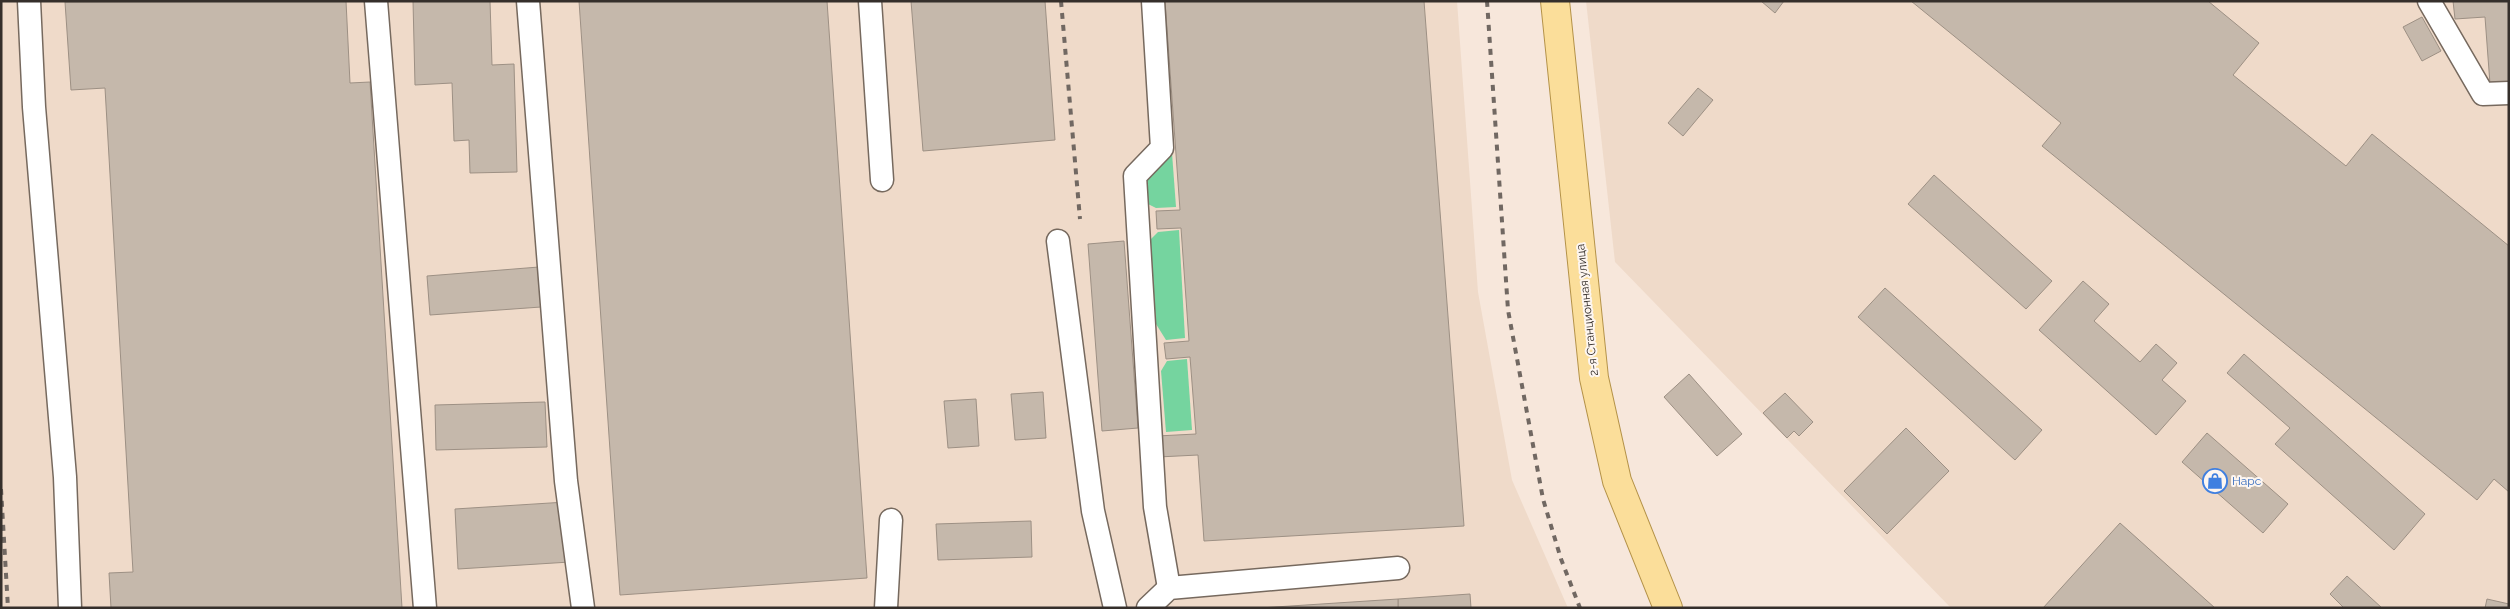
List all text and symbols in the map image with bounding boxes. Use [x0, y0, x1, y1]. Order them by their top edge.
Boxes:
street label: 2-я Станционная улица [1573, 243, 1601, 377]
shop icon: Нарс [2202, 468, 2228, 494]
place label: Нарс [2232, 474, 2262, 488]

